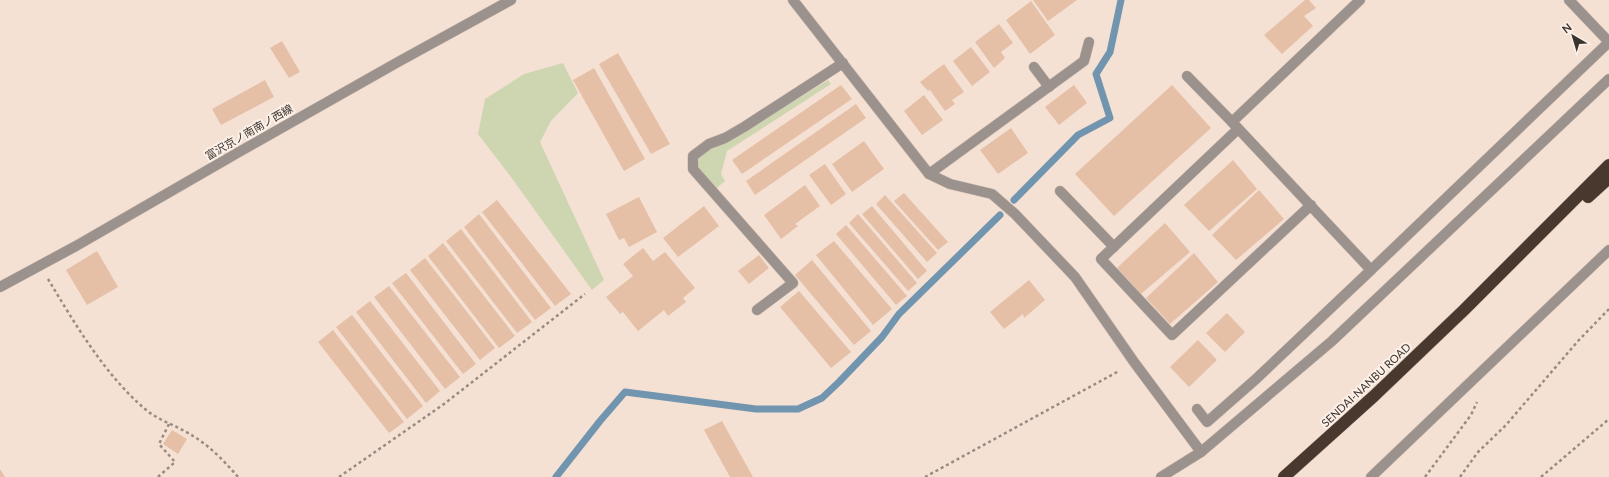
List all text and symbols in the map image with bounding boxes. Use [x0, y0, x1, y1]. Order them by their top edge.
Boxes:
north arrow [1553, 16, 1593, 56]
text: N [1559, 20, 1574, 35]
street label: 富沢京ノ南南ノ西線 [203, 101, 295, 162]
street label: SENDAI-NANBU ROAD [1318, 340, 1413, 429]

